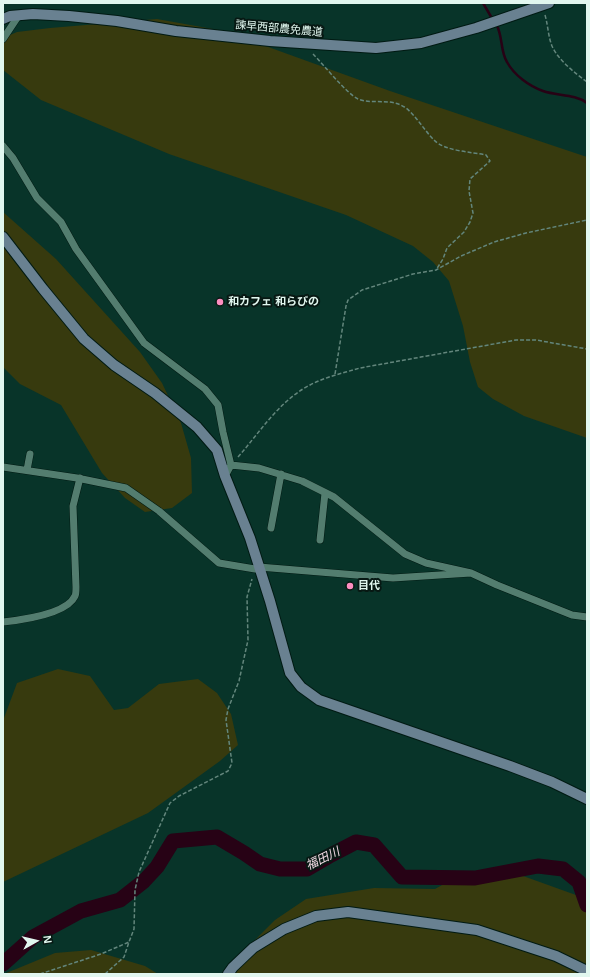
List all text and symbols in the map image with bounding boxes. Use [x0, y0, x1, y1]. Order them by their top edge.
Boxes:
street label: 諫早西部農免農道 [235, 19, 323, 39]
place label: 和カフェ 和らびの [228, 295, 319, 309]
marker: 和カフェ 和らびの [215, 297, 225, 307]
place label: 目代 [358, 579, 380, 593]
marker: 目代 [345, 581, 355, 591]
water label: 福田川 [304, 845, 342, 873]
north arrow [16, 921, 56, 961]
text: N [41, 935, 54, 944]

